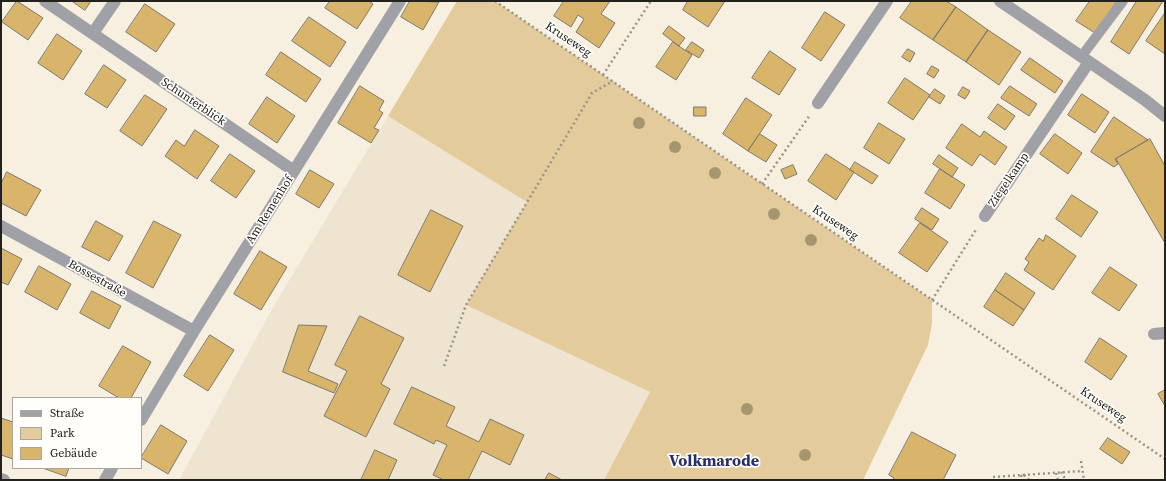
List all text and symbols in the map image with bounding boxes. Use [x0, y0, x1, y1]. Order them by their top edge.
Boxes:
street label: Kruseweg [542, 19, 594, 61]
street label: Schunterblick [158, 75, 228, 129]
street label: Ziegelkamp [986, 150, 1032, 210]
street label: Am Remenhof [243, 173, 297, 247]
street label: Kruseweg [809, 202, 861, 244]
street label: Bossestraße [65, 257, 129, 301]
street label: Kruseweg [1077, 384, 1129, 426]
legend [12, 397, 142, 469]
text: Straße [50, 405, 84, 421]
text: Park [50, 425, 75, 441]
text: Gebäude [50, 445, 97, 461]
district label: Volkmarode [669, 452, 759, 472]

